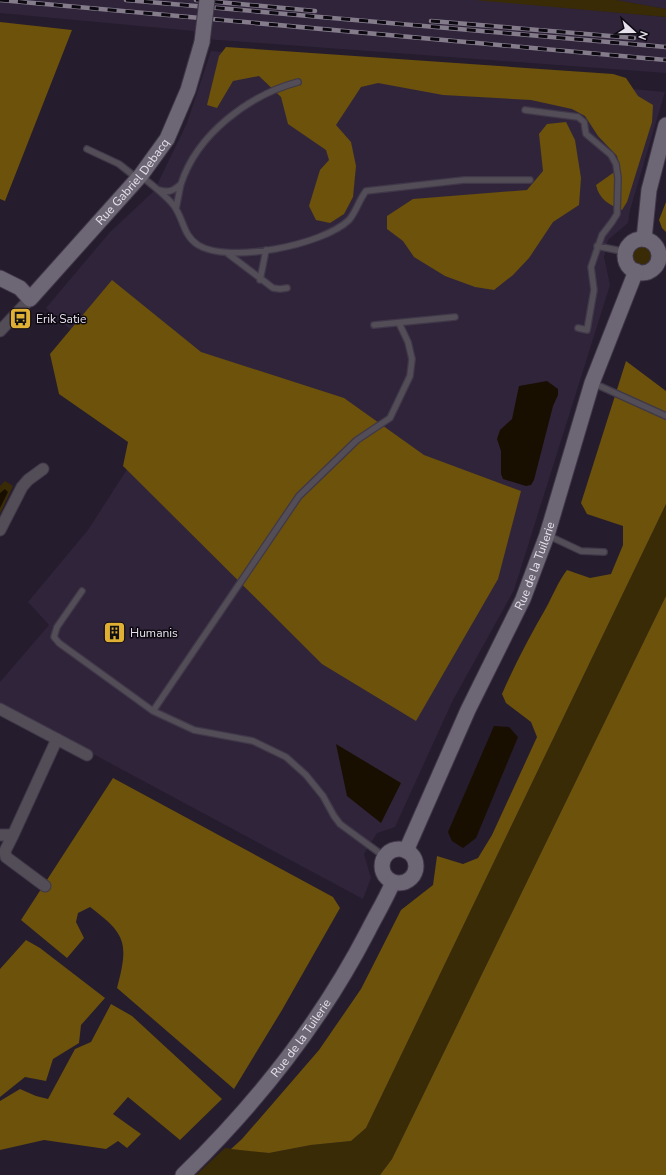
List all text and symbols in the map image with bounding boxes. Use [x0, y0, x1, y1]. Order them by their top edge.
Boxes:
north arrow [614, 12, 654, 52]
text: N [634, 29, 651, 42]
street label: Rue Gabriel Debacq [92, 135, 173, 228]
bus stop icon: Erik Satie [8, 306, 34, 332]
place label: Erik Satie [36, 311, 86, 327]
street label: Rue de la Tuilerie [511, 520, 558, 613]
building icon: Humanis [101, 620, 127, 646]
place label: Humanis [130, 625, 178, 641]
street label: Rue de la Tuilerie [267, 996, 335, 1081]

